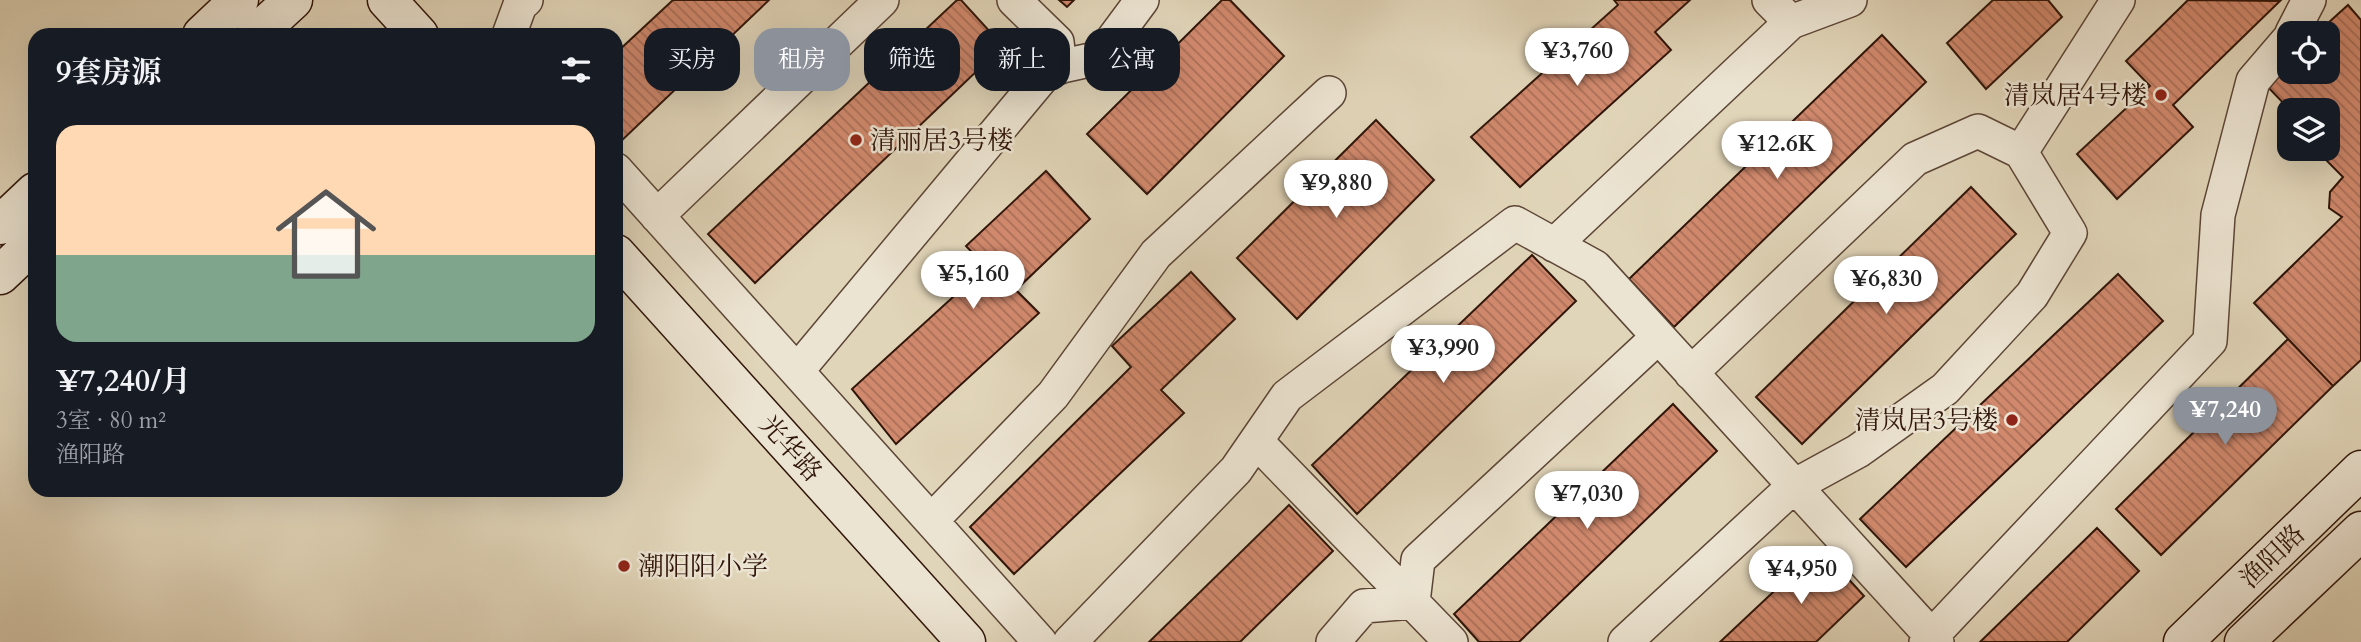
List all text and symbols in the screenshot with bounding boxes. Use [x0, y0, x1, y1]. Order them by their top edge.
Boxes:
map controls [2277, 21, 2340, 161]
button: locate [2277, 21, 2340, 84]
chip: 买房 [644, 28, 740, 91]
chip: 租房 [754, 28, 850, 91]
chip: 筛选 [864, 28, 960, 91]
chip: 新上 [974, 28, 1070, 91]
chip: 公寓 [1084, 28, 1180, 91]
pin: ¥3,760 [1520, 28, 1634, 88]
text: ¥3,760 [1541, 35, 1613, 66]
icon: filters [557, 51, 595, 89]
text: 9套房源 [56, 52, 161, 93]
place label: 清岚居4号楼 [2004, 78, 2147, 113]
marker: 清岚居4号楼 [2153, 87, 2169, 103]
button: layers [2277, 98, 2340, 161]
pin: ¥12.6K [1720, 122, 1834, 181]
place label: 清丽居3号楼 [870, 123, 1013, 158]
text: ¥12.6K [1738, 128, 1817, 159]
marker: 清丽居3号楼 [848, 132, 864, 148]
pin: ¥9,880 [1279, 160, 1393, 220]
text: ¥9,880 [1300, 167, 1372, 198]
icon: home [263, 171, 389, 297]
pin: ¥5,160 [916, 252, 1030, 311]
pin: ¥6,830 [1829, 256, 1943, 316]
text: ¥5,160 [937, 258, 1009, 289]
text: ¥6,830 [1850, 263, 1922, 294]
pin: ¥3,990 [1386, 326, 1500, 385]
text: ¥3,990 [1407, 332, 1479, 363]
text: ¥7,240/月 [56, 361, 191, 402]
pin: ¥7,240 [2168, 388, 2282, 447]
text: ¥7,240 [2189, 394, 2261, 425]
place label: 清岚居3号楼 [1855, 403, 1998, 438]
text: 3室 · 80 m² [56, 405, 166, 436]
street label: 光华路 [752, 408, 830, 489]
marker: 清岚居3号楼 [2004, 412, 2020, 428]
text: 渔阳路 [56, 439, 125, 470]
pin: ¥7,030 [1530, 472, 1644, 531]
text: ¥7,030 [1551, 478, 1623, 509]
street label: 渔阳路 [2232, 517, 2313, 596]
pin: ¥4,950 [1744, 546, 1858, 606]
place label: 潮阳阳小学 [638, 549, 768, 584]
text: ¥4,950 [1765, 553, 1837, 584]
marker: 潮阳阳小学 [616, 558, 632, 574]

